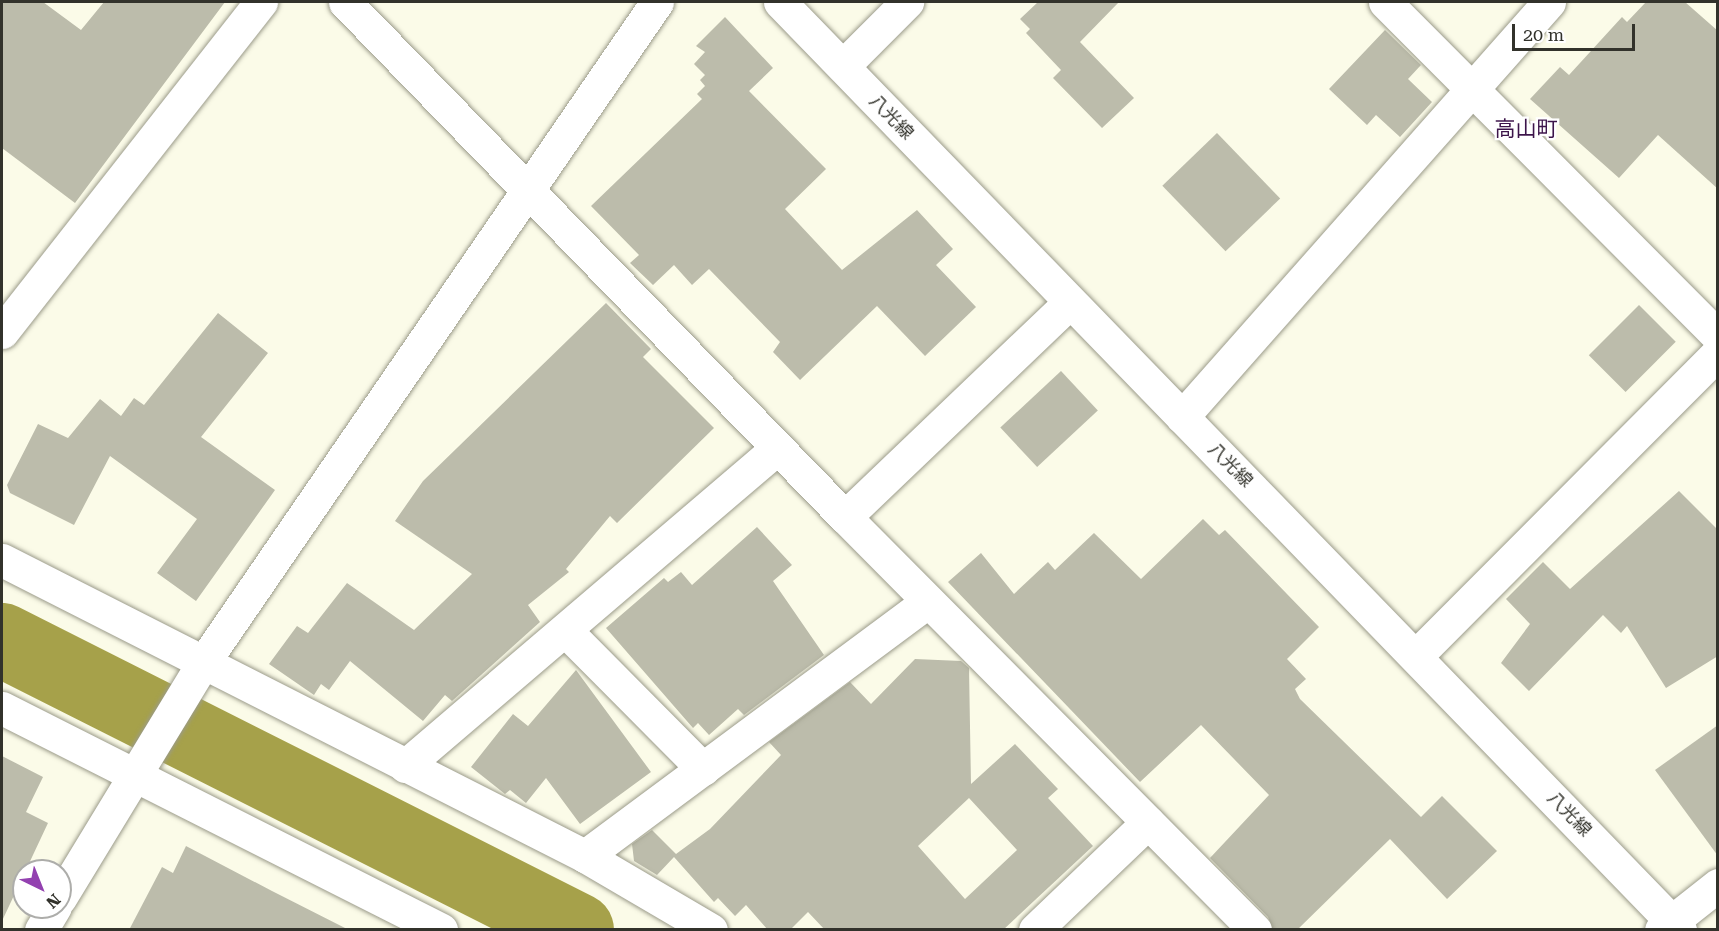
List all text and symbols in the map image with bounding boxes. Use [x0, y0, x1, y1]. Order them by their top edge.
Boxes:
scale bar [1515, 12, 1638, 50]
text: 20 m [1523, 24, 1564, 45]
street label: 八光線 [864, 90, 918, 144]
district label: 高山町 [1495, 116, 1557, 142]
street label: 八光線 [1203, 438, 1257, 492]
street label: 八光線 [1542, 787, 1596, 841]
north arrow [12, 859, 72, 919]
text: N [42, 890, 64, 912]

